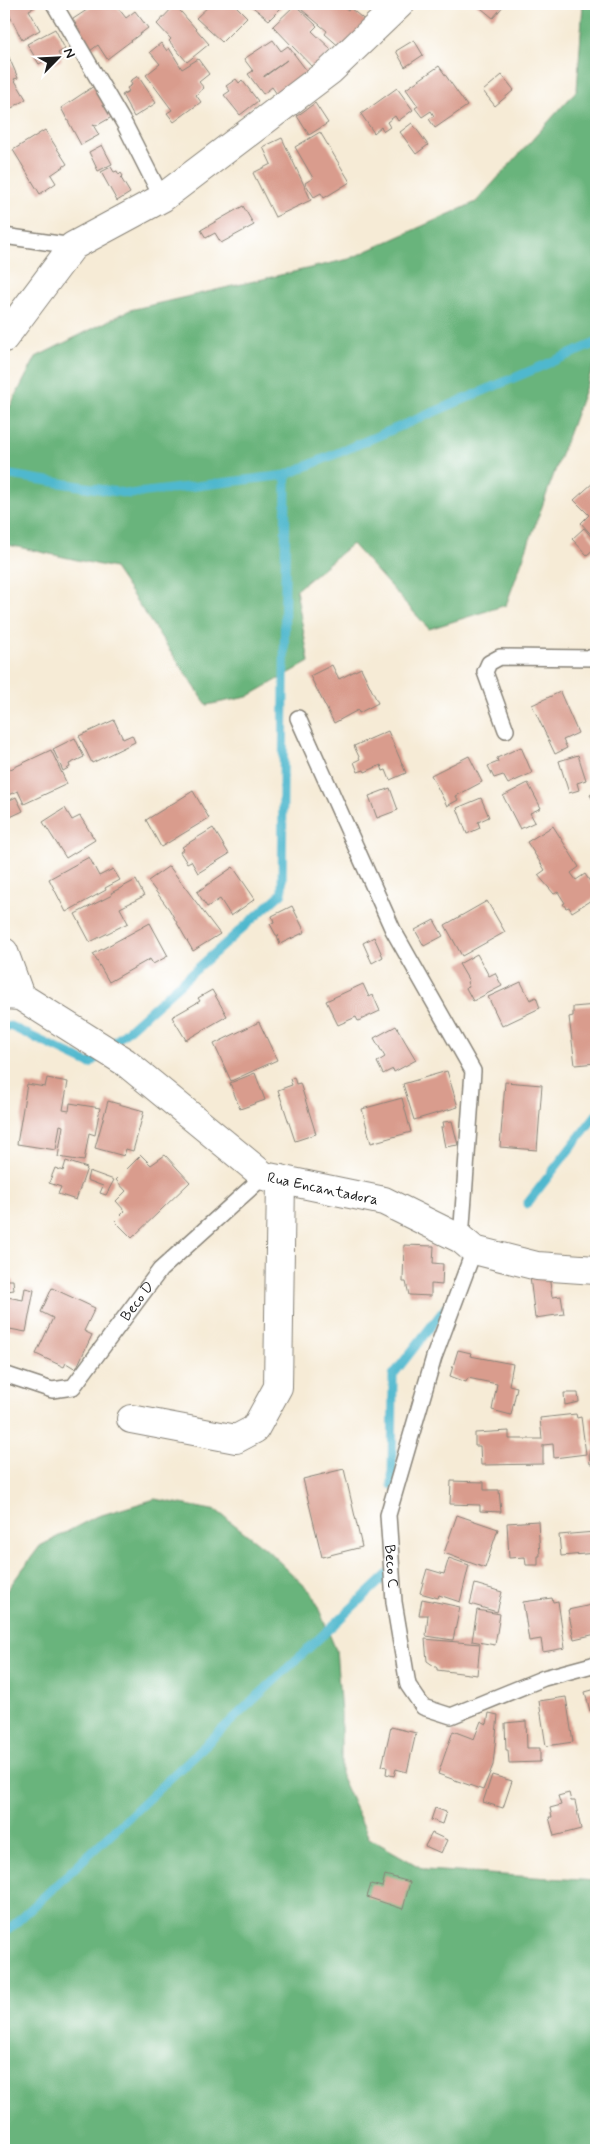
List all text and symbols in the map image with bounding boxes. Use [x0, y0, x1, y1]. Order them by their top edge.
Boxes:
north arrow [32, 32, 82, 82]
text: N [59, 45, 79, 61]
street label: Rua Encantadora [265, 1168, 380, 1211]
street label: Beco D [116, 1278, 159, 1326]
street label: Beco C [379, 1544, 402, 1589]

